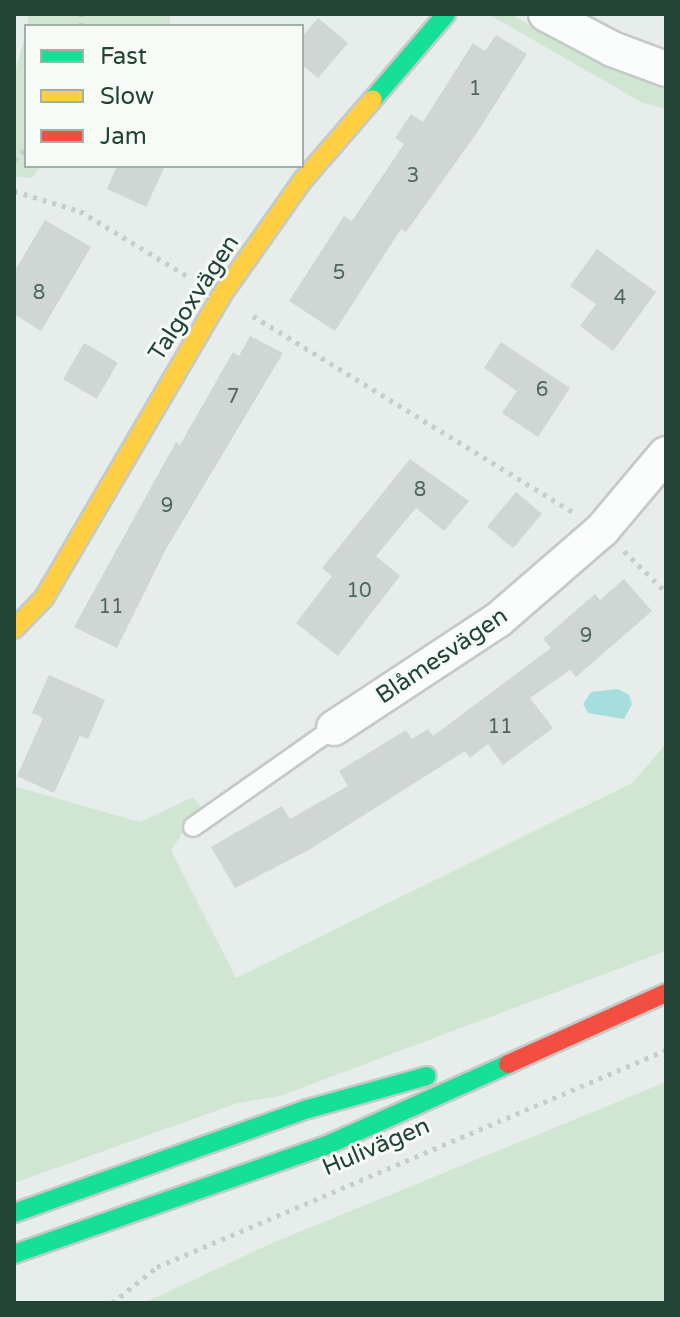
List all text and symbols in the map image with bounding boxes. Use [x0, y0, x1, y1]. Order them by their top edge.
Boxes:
legend [24, 24, 304, 168]
text: Fast [100, 42, 147, 71]
house number: 1 [469, 77, 481, 101]
text: Slow [100, 82, 154, 111]
text: Jam [100, 122, 147, 151]
house number: 3 [407, 164, 419, 188]
street label: Talgoxvägen [143, 230, 245, 366]
house number: 5 [333, 261, 345, 285]
house number: 8 [33, 281, 45, 305]
house number: 4 [614, 286, 626, 310]
house number: 6 [536, 378, 548, 402]
house number: 7 [227, 385, 239, 409]
house number: 8 [414, 478, 426, 502]
house number: 9 [161, 494, 173, 518]
house number: 10 [346, 579, 372, 603]
house number: 11 [98, 595, 124, 619]
street label: Blåmesvägen [371, 601, 513, 711]
house number: 9 [580, 624, 592, 648]
house number: 11 [487, 715, 513, 739]
street label: Hulivägen [318, 1112, 434, 1182]

